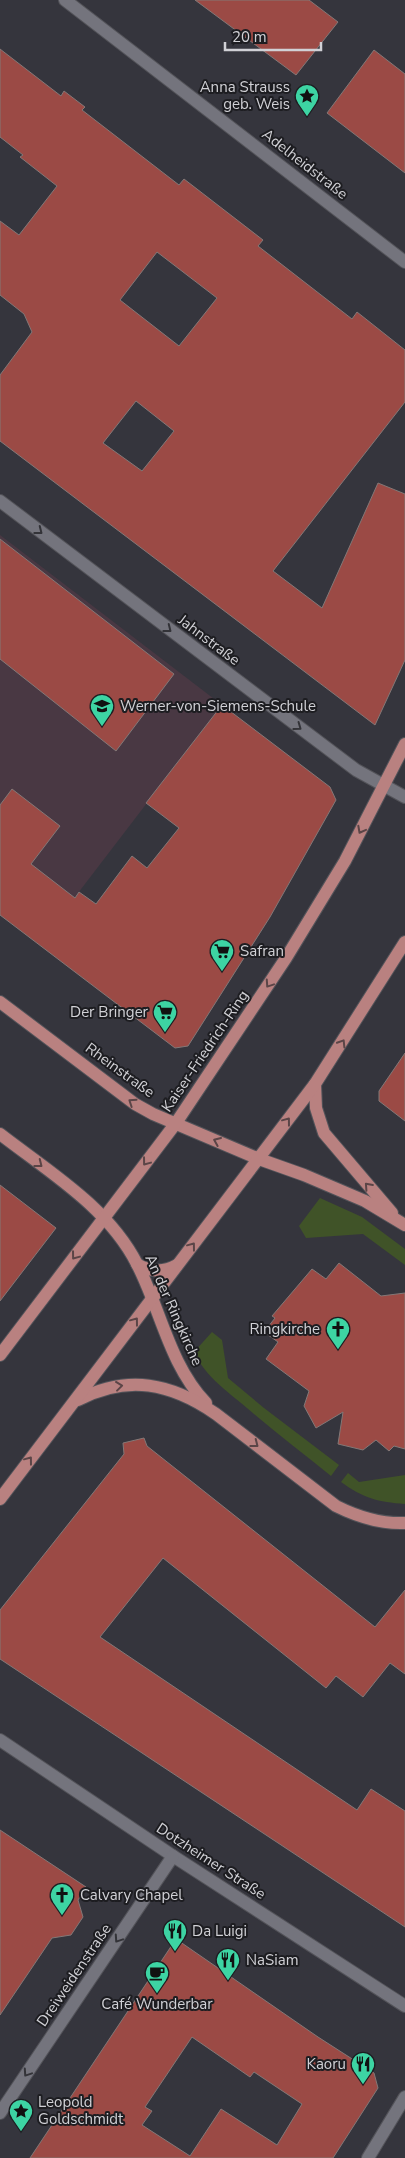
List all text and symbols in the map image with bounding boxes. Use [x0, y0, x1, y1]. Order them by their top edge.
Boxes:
scale bar [225, 20, 321, 52]
text: 20 m [232, 27, 267, 47]
place label: Anna Strauss geb. Weis [200, 77, 290, 114]
place icon: Anna Strauss geb. Weis [294, 83, 320, 117]
street label: Adelheidstraße [258, 124, 352, 204]
one-way arrow [33, 525, 42, 533]
street label: Jahnstraße [173, 610, 244, 670]
one-way arrow [162, 624, 171, 632]
school or university icon: Werner-von-Siemens-Schule [89, 693, 115, 727]
place label: Werner-von-Siemens-Schule [120, 696, 316, 716]
one-way arrow [292, 721, 302, 730]
one-way arrow [358, 825, 368, 834]
supermarket icon: Safran [209, 938, 235, 972]
place label: Safran [240, 941, 284, 961]
one-way arrow [266, 978, 275, 988]
street label: Kaiser-Friedrich-Ring [157, 986, 253, 1116]
supermarket icon: Der Bringer [152, 999, 178, 1033]
place label: Der Bringer [70, 1002, 149, 1022]
street label: Rheinstraße [81, 1038, 159, 1102]
one-way arrow [336, 1040, 345, 1049]
one-way arrow [129, 1099, 138, 1108]
one-way arrow [281, 1118, 290, 1127]
one-way arrow [213, 1136, 222, 1147]
one-way arrow [144, 1156, 152, 1165]
one-way arrow [33, 1158, 42, 1166]
one-way arrow [365, 1182, 374, 1191]
one-way arrow [186, 1242, 195, 1252]
one-way arrow [73, 1250, 81, 1259]
street label: An der Ringkirche [141, 1251, 208, 1369]
church icon: Ringkirche [325, 1316, 351, 1350]
one-way arrow [129, 1318, 137, 1327]
place label: Ringkirche [249, 1319, 320, 1339]
one-way arrow [115, 1381, 123, 1392]
one-way arrow [249, 1438, 258, 1447]
one-way arrow [24, 1457, 32, 1466]
street label: Dotzheimer Straße [152, 1818, 270, 1904]
church icon: Calvary Chapel [49, 1882, 75, 1916]
place label: Calvary Chapel [80, 1885, 183, 1905]
restaurant icon: Da Luigi [162, 1918, 188, 1952]
street label: Dreiweidenstraße [32, 1920, 116, 2030]
place label: Da Luigi [192, 1921, 247, 1941]
one-way arrow [115, 1933, 124, 1942]
restaurant icon: NaSiam [215, 1947, 241, 1981]
place label: NaSiam [246, 1950, 299, 1970]
cafe icon: Café Wunderbar [144, 1960, 170, 1994]
place label: Café Wunderbar [101, 1994, 213, 2014]
restaurant icon: Kaoru [350, 2051, 376, 2085]
place label: Kaoru [307, 2054, 346, 2074]
one-way arrow [24, 2067, 33, 2077]
place label: Leopold Goldschmidt [38, 2092, 124, 2129]
place icon: Leopold Goldschmidt [8, 2098, 34, 2132]

